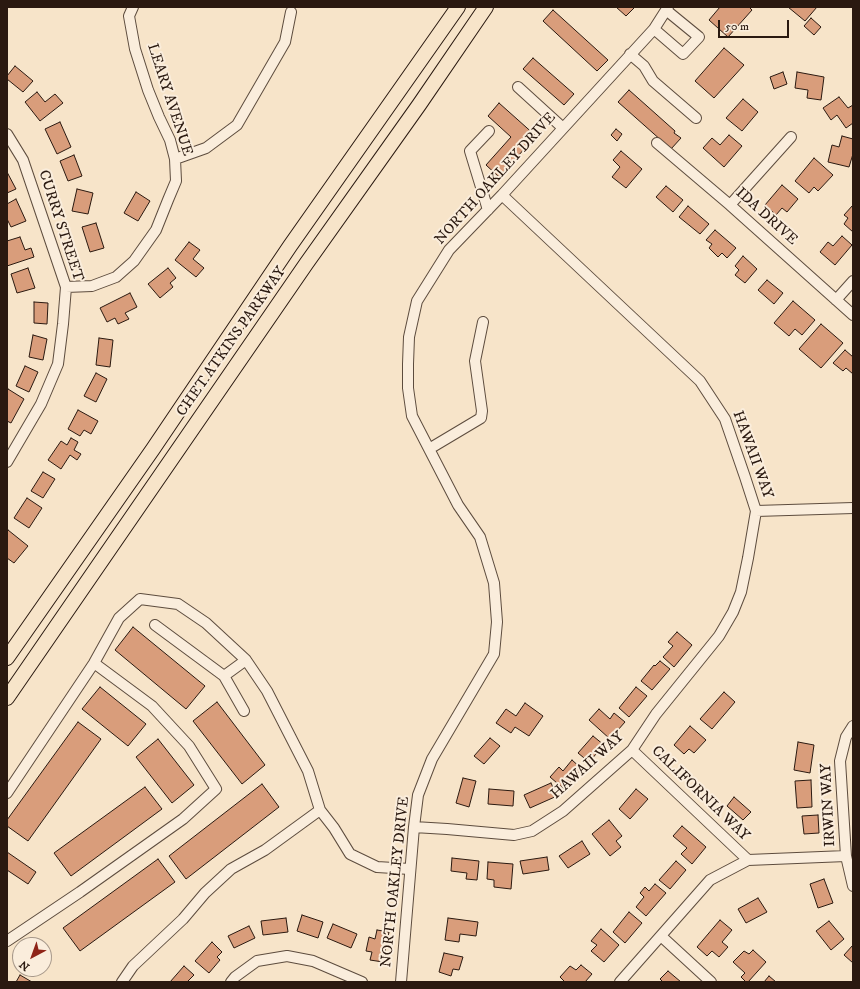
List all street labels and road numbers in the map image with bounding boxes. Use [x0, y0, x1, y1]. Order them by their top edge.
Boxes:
street label: LEARY AVENUE [142, 41, 196, 159]
street label: NORTH OAKLEY DRIVE [432, 109, 560, 249]
street label: CURRY STREET [34, 168, 86, 284]
street label: IDA DRIVE [731, 184, 801, 250]
street label: CHET ATKINS PARKWAY [173, 264, 291, 420]
street label: HAWAII WAY [728, 409, 776, 501]
street label: HAWAII WAY [548, 728, 628, 804]
street label: CALIFORNIA WAY [647, 743, 753, 845]
street label: IRWIN WAY [818, 763, 840, 847]
street label: NORTH OAKLEY DRIVE [378, 796, 414, 968]

